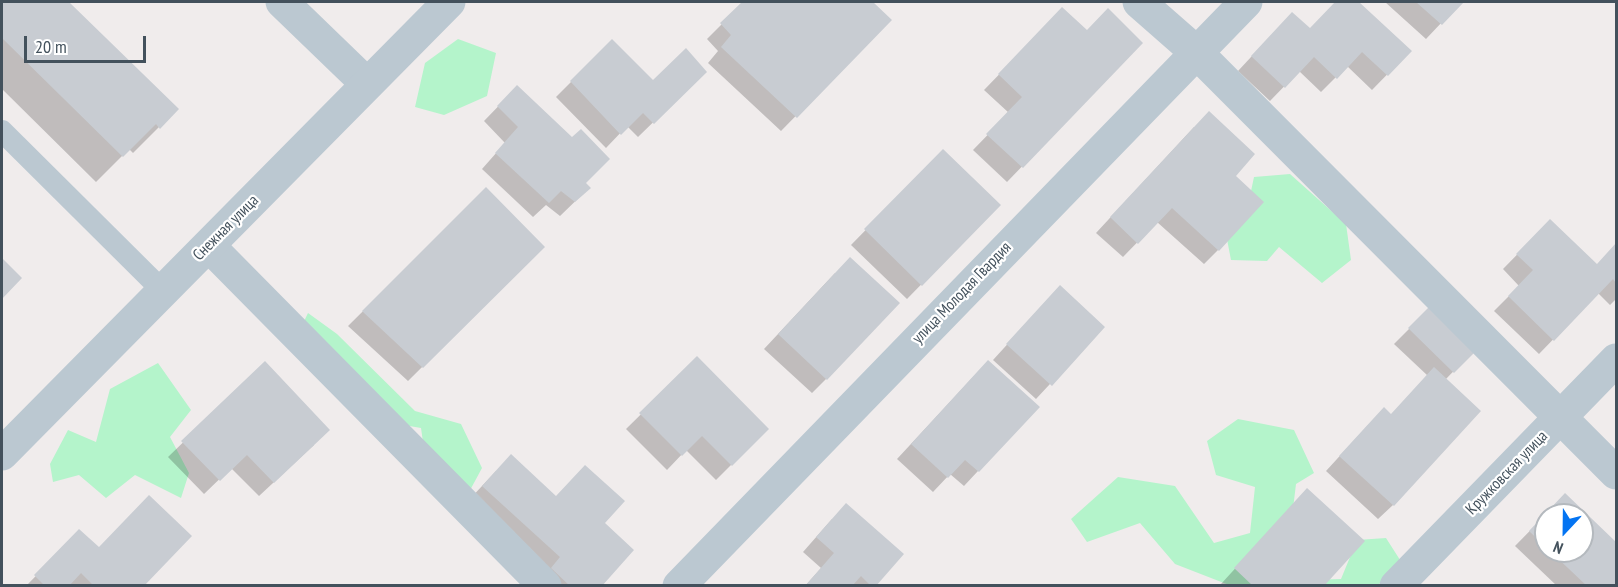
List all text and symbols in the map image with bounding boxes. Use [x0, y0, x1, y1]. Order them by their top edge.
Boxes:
scale bar [27, 24, 148, 62]
text: 20 m [35, 35, 67, 58]
street label: Снежная улица [189, 191, 263, 265]
street label: улица Молодая Гвардия [909, 238, 1015, 348]
street label: Кружковская улица [1462, 427, 1552, 519]
north arrow [1534, 503, 1594, 563]
text: N [1550, 537, 1566, 559]

